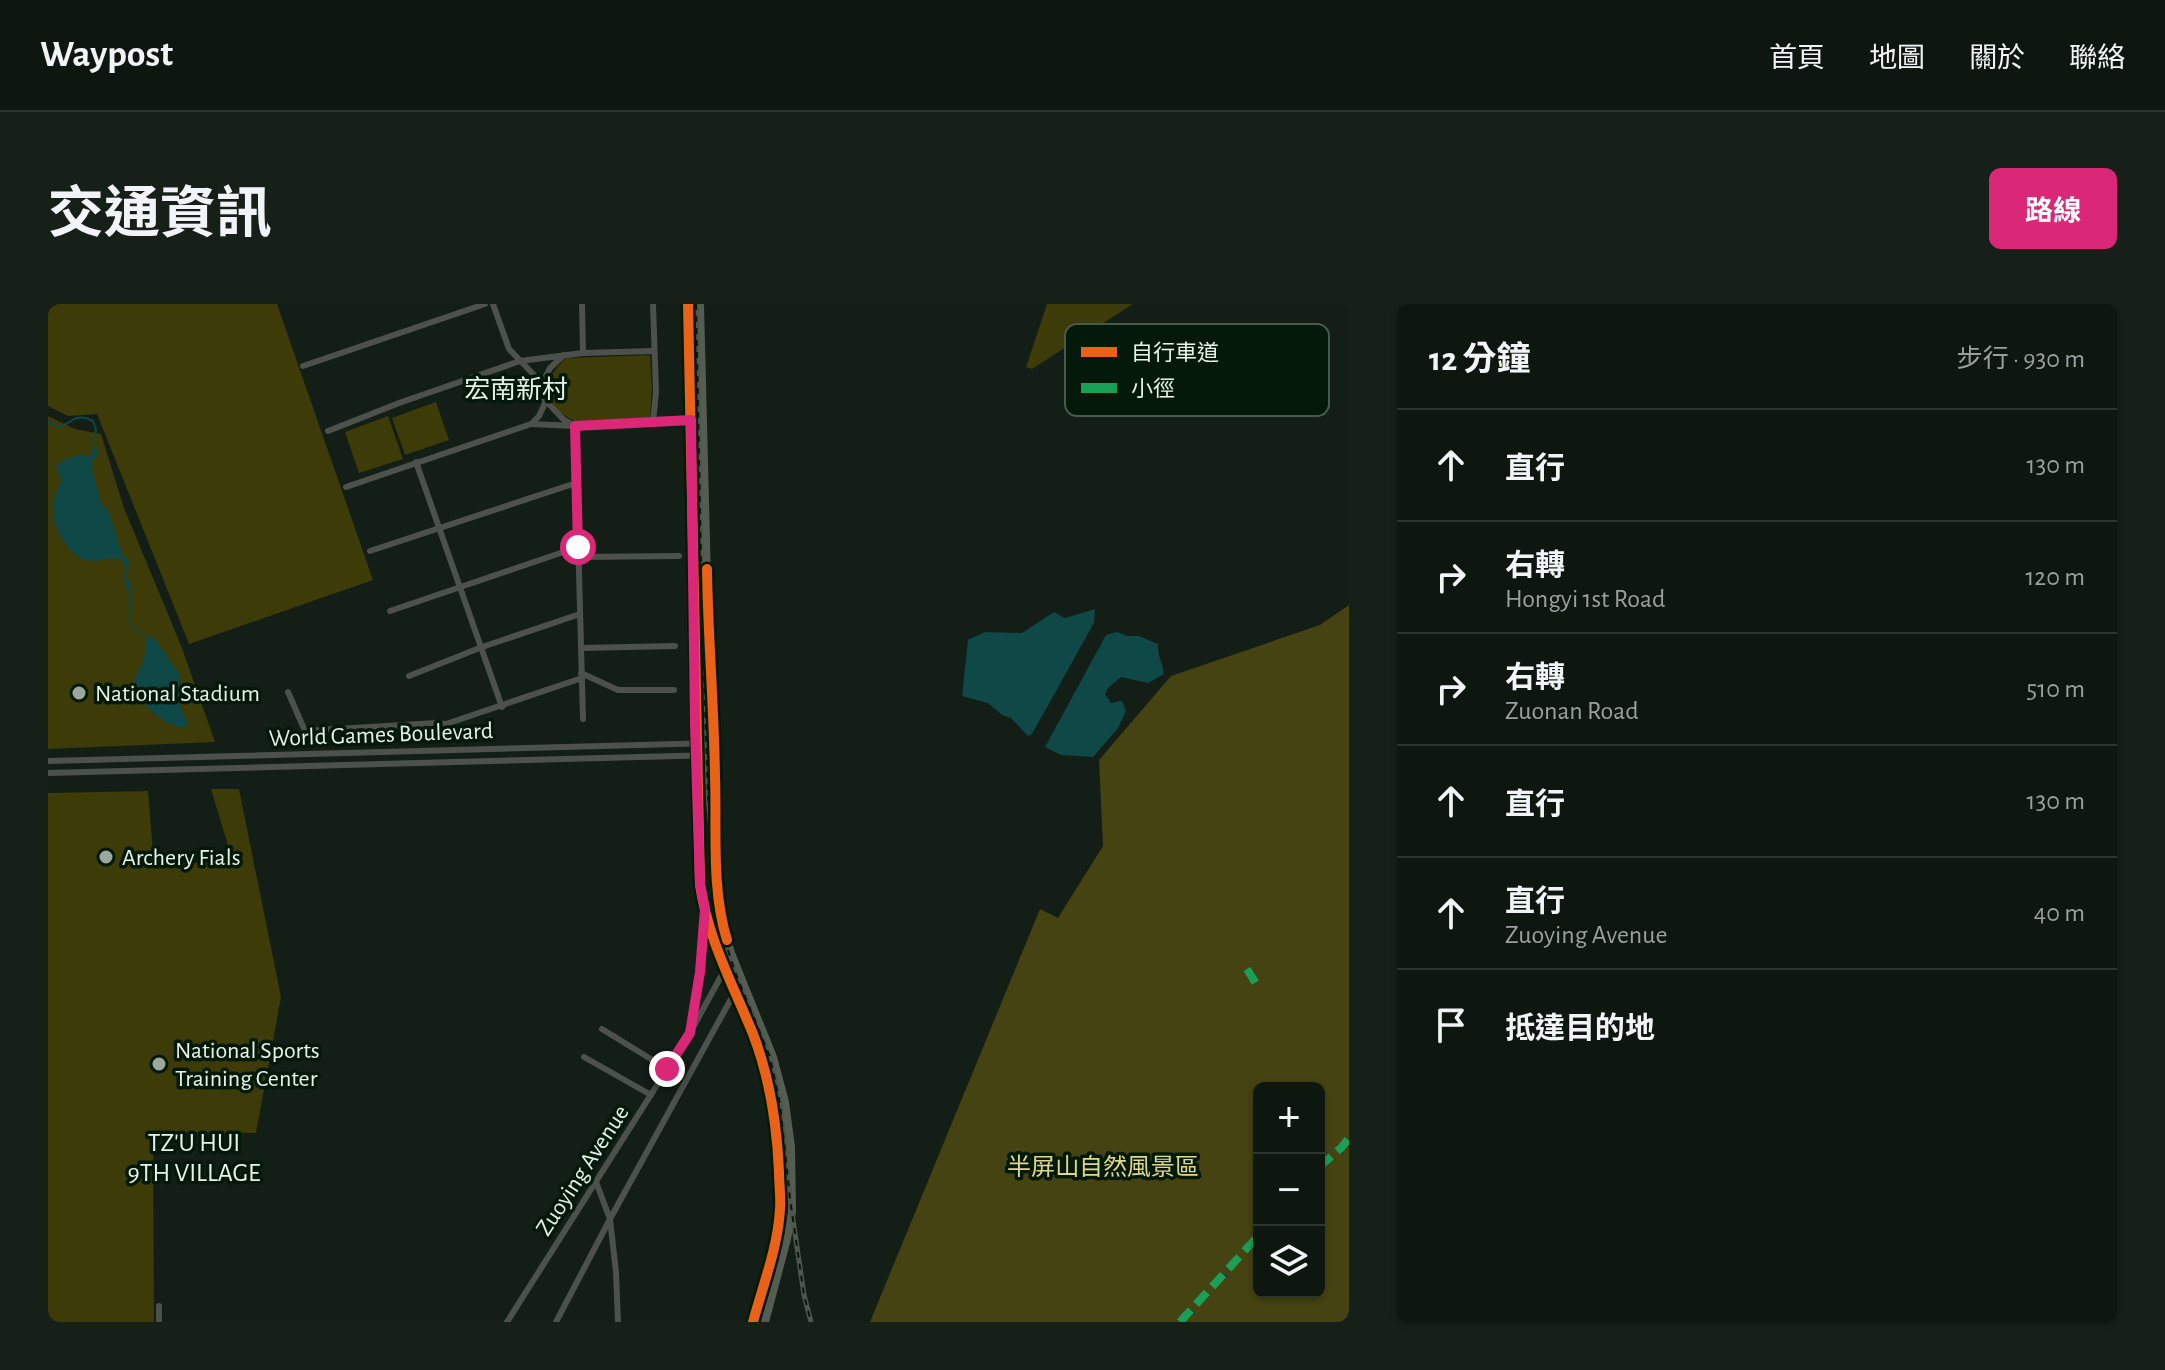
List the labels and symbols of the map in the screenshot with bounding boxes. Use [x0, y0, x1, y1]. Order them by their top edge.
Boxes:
legend [1065, 324, 1329, 416]
text: 自行車道 [1131, 341, 1219, 364]
district label: 宏南新村 [464, 375, 568, 403]
text: 小徑 [1131, 377, 1175, 400]
route start [560, 529, 596, 565]
place label: National Stadium [95, 682, 260, 706]
marker: National Stadium [70, 684, 88, 702]
street label: World Games Boulevard [268, 719, 494, 751]
place label: Archery Fials [122, 846, 241, 870]
marker: Archery Fials [97, 848, 115, 866]
place label: National Sports Training Center [175, 1039, 320, 1091]
route end [649, 1051, 685, 1087]
marker: National Sports Training Center [150, 1055, 168, 1073]
street label: Zuoying Avenue [532, 1101, 634, 1240]
district label: TZ'U HUI 9TH VILLAGE [127, 1130, 261, 1186]
park label: 半屏山自然風景區 [1007, 1154, 1199, 1180]

